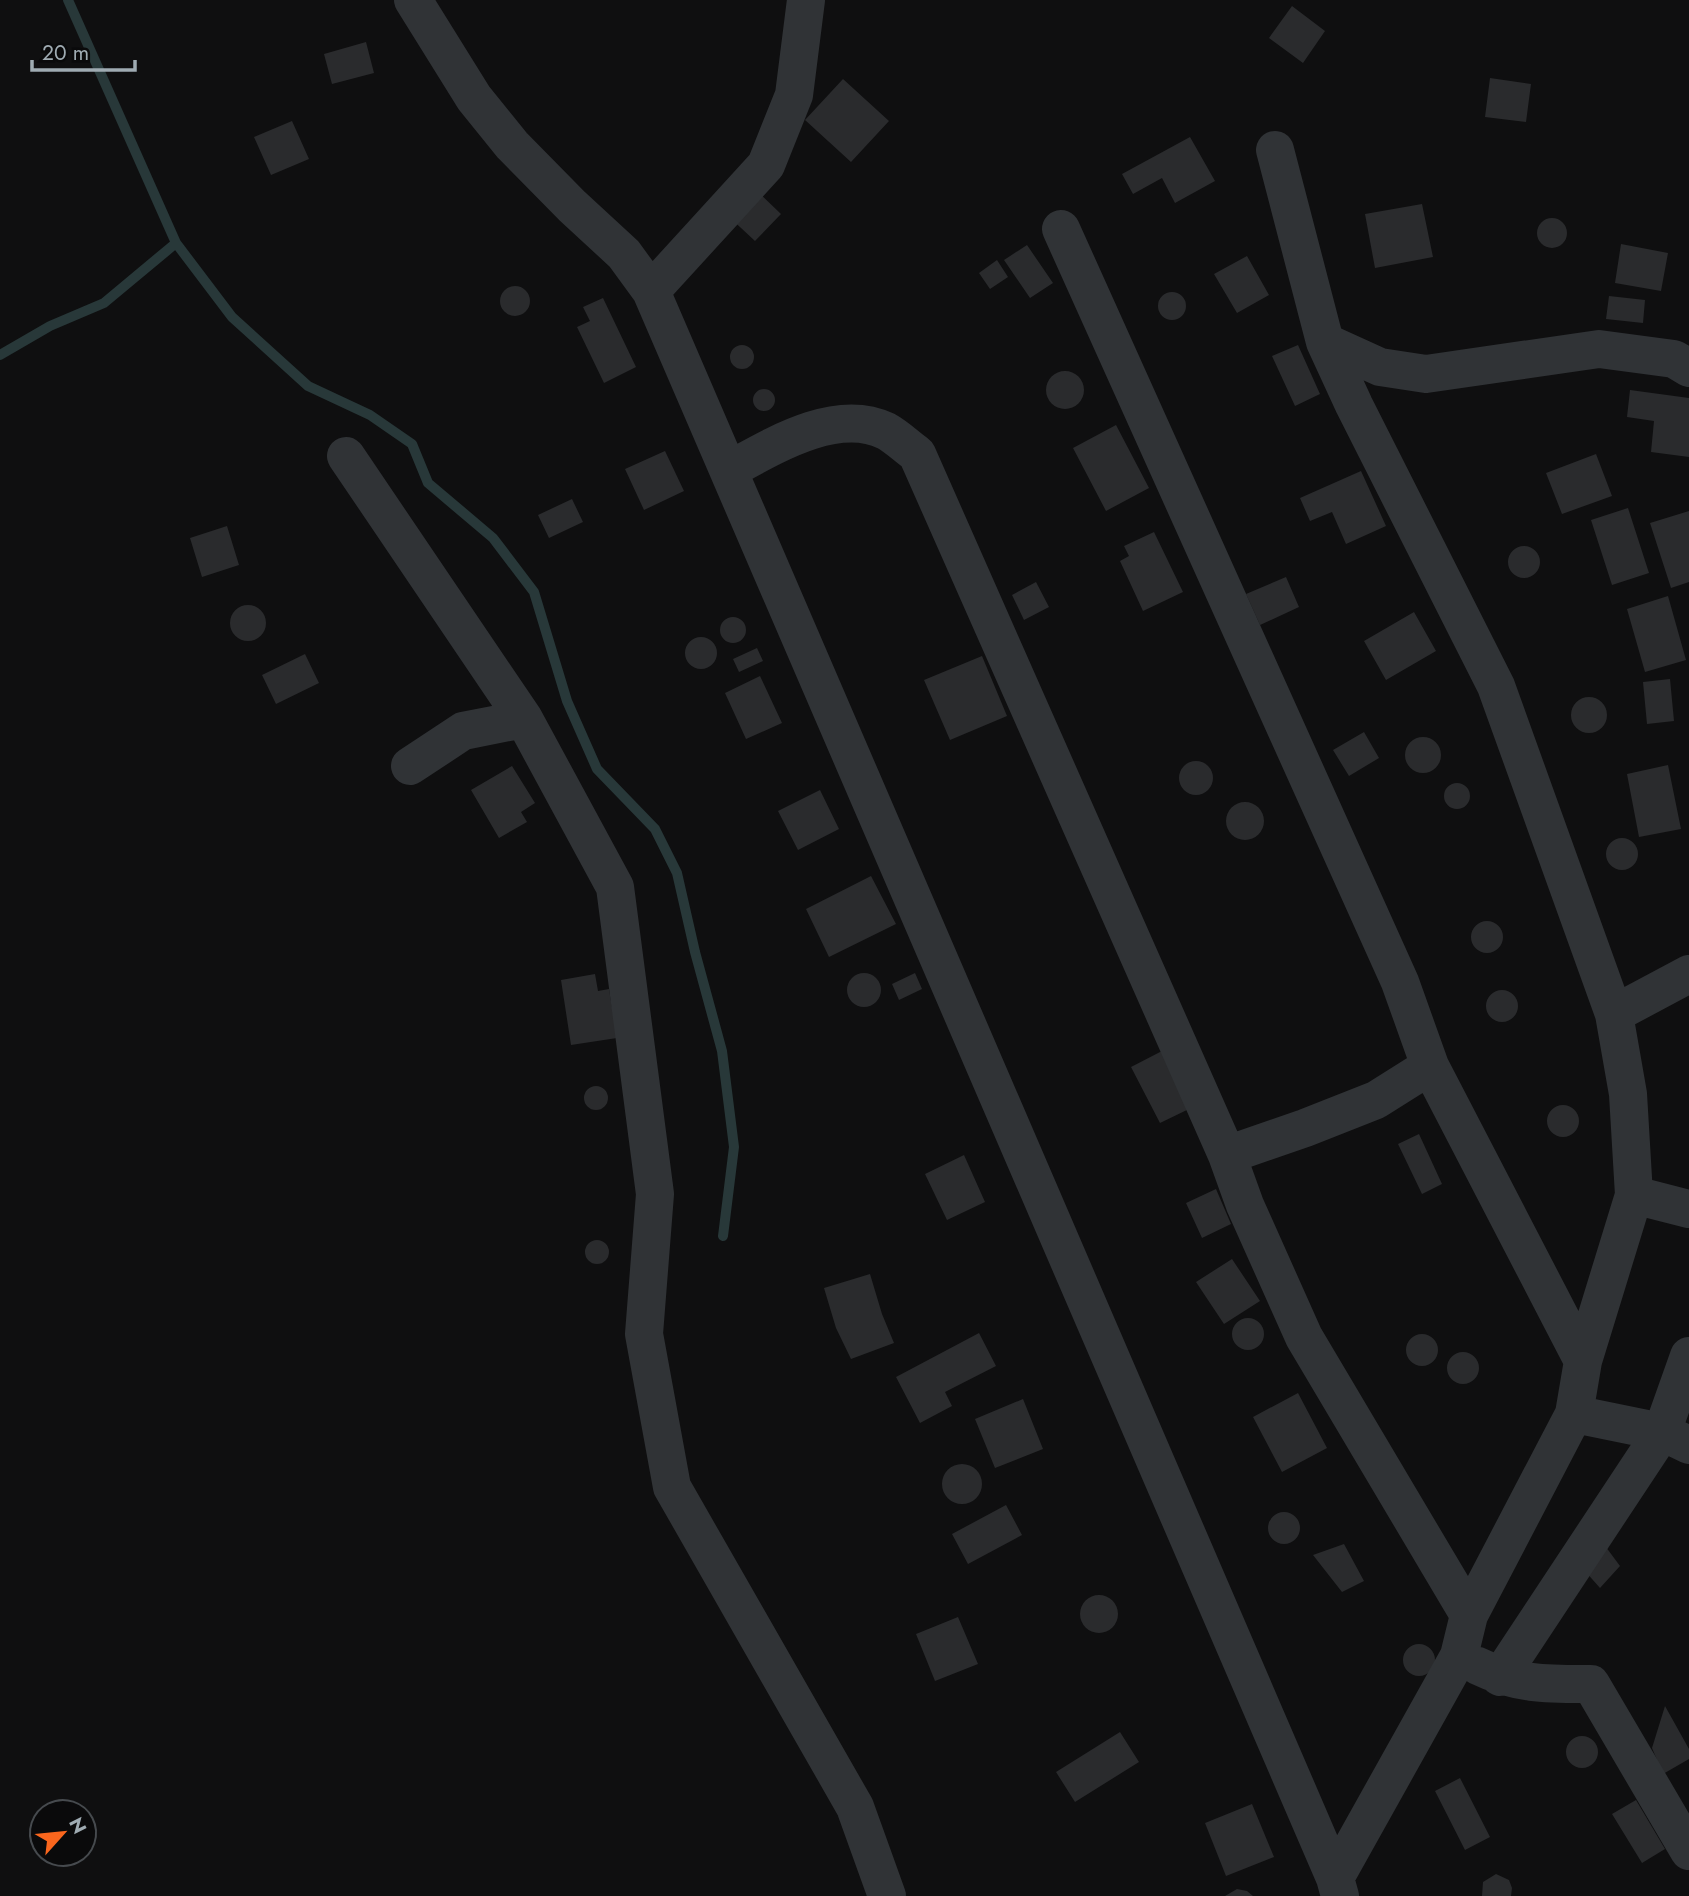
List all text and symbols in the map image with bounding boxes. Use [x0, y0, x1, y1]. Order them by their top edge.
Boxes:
scale bar [32, 28, 135, 72]
text: 20 m [42, 38, 89, 68]
north arrow [28, 1798, 98, 1868]
text: N [62, 1813, 93, 1838]

